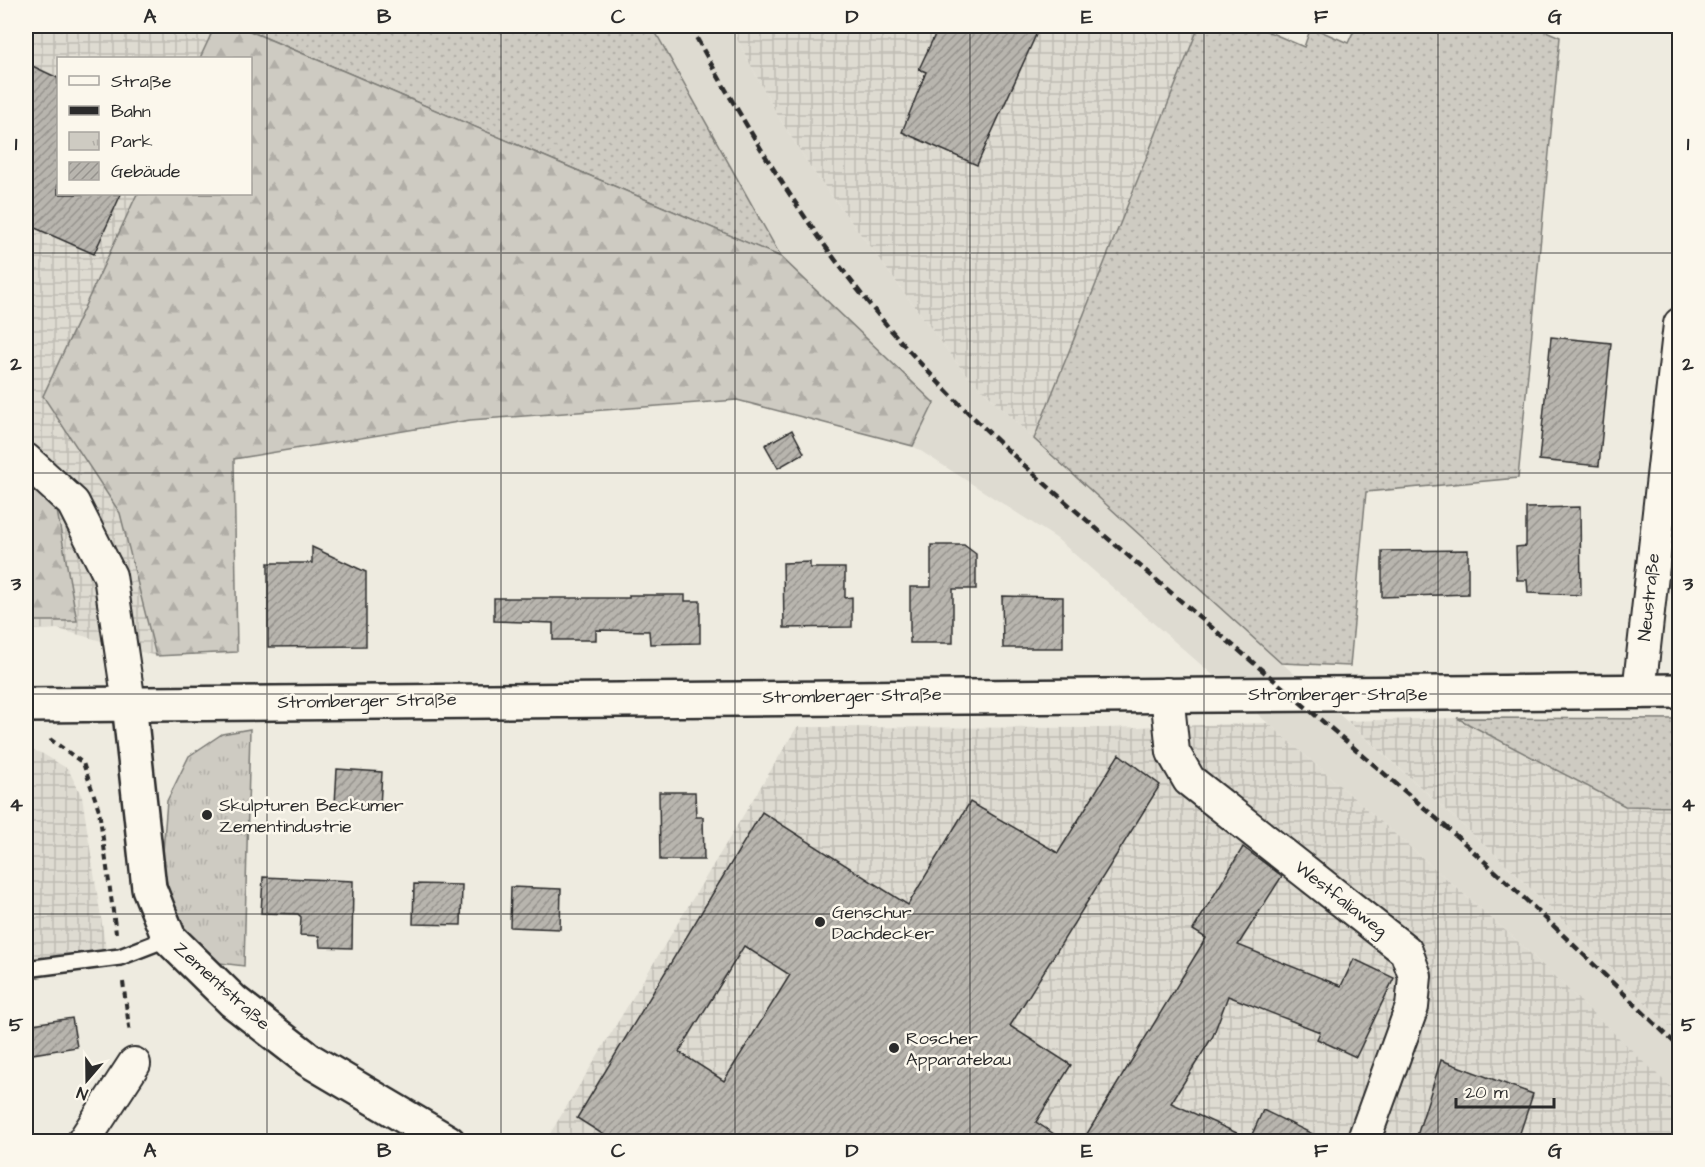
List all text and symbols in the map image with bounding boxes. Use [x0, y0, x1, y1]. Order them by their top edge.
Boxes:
text: A [144, 3, 157, 31]
text: B [377, 3, 392, 31]
text: C [611, 3, 626, 31]
text: D [846, 3, 859, 31]
text: E [1081, 3, 1093, 31]
text: F [1314, 3, 1329, 31]
text: G [1548, 3, 1562, 31]
legend [57, 57, 252, 195]
text: Straße [111, 69, 172, 94]
text: Bahn [111, 99, 151, 124]
text: Park [111, 129, 153, 154]
text: 1 [15, 130, 18, 158]
text: 1 [1687, 130, 1690, 158]
text: Gebäude [111, 159, 181, 184]
text: 2 [9, 350, 22, 378]
text: 2 [1681, 350, 1694, 378]
street label: Neustraße [1632, 552, 1666, 642]
text: 3 [10, 570, 22, 598]
text: 3 [1682, 570, 1694, 598]
street label: Stromberger Straße [762, 682, 942, 711]
street label: Stromberger Straße [1248, 682, 1428, 708]
street label: Stromberger Straße [277, 687, 457, 716]
text: 4 [9, 791, 23, 819]
text: 4 [1681, 791, 1695, 819]
place label: Skulpturen Beckumer Zementindustrie [219, 793, 404, 839]
marker: Skulpturen Beckumer Zementindustrie [200, 808, 214, 822]
street label: Westfaliaweg [1289, 855, 1392, 944]
place label: Genschur Dachdecker [832, 900, 934, 946]
marker: Genschur Dachdecker [813, 915, 827, 929]
street label: Zementstraße [168, 936, 276, 1036]
text: 5 [9, 1011, 24, 1039]
text: 5 [1681, 1011, 1696, 1039]
place label: Roscher Apparatebau [906, 1026, 1011, 1072]
marker: Roscher Apparatebau [887, 1041, 901, 1055]
north arrow [57, 1050, 117, 1110]
scale bar [1456, 1071, 1554, 1109]
text: 20 m [1465, 1080, 1508, 1105]
text: N [74, 1081, 91, 1105]
text: A [144, 1137, 157, 1165]
text: B [377, 1137, 392, 1165]
text: C [611, 1137, 626, 1165]
text: D [846, 1137, 859, 1165]
text: E [1081, 1137, 1093, 1165]
text: F [1314, 1137, 1329, 1165]
text: G [1548, 1137, 1562, 1165]

